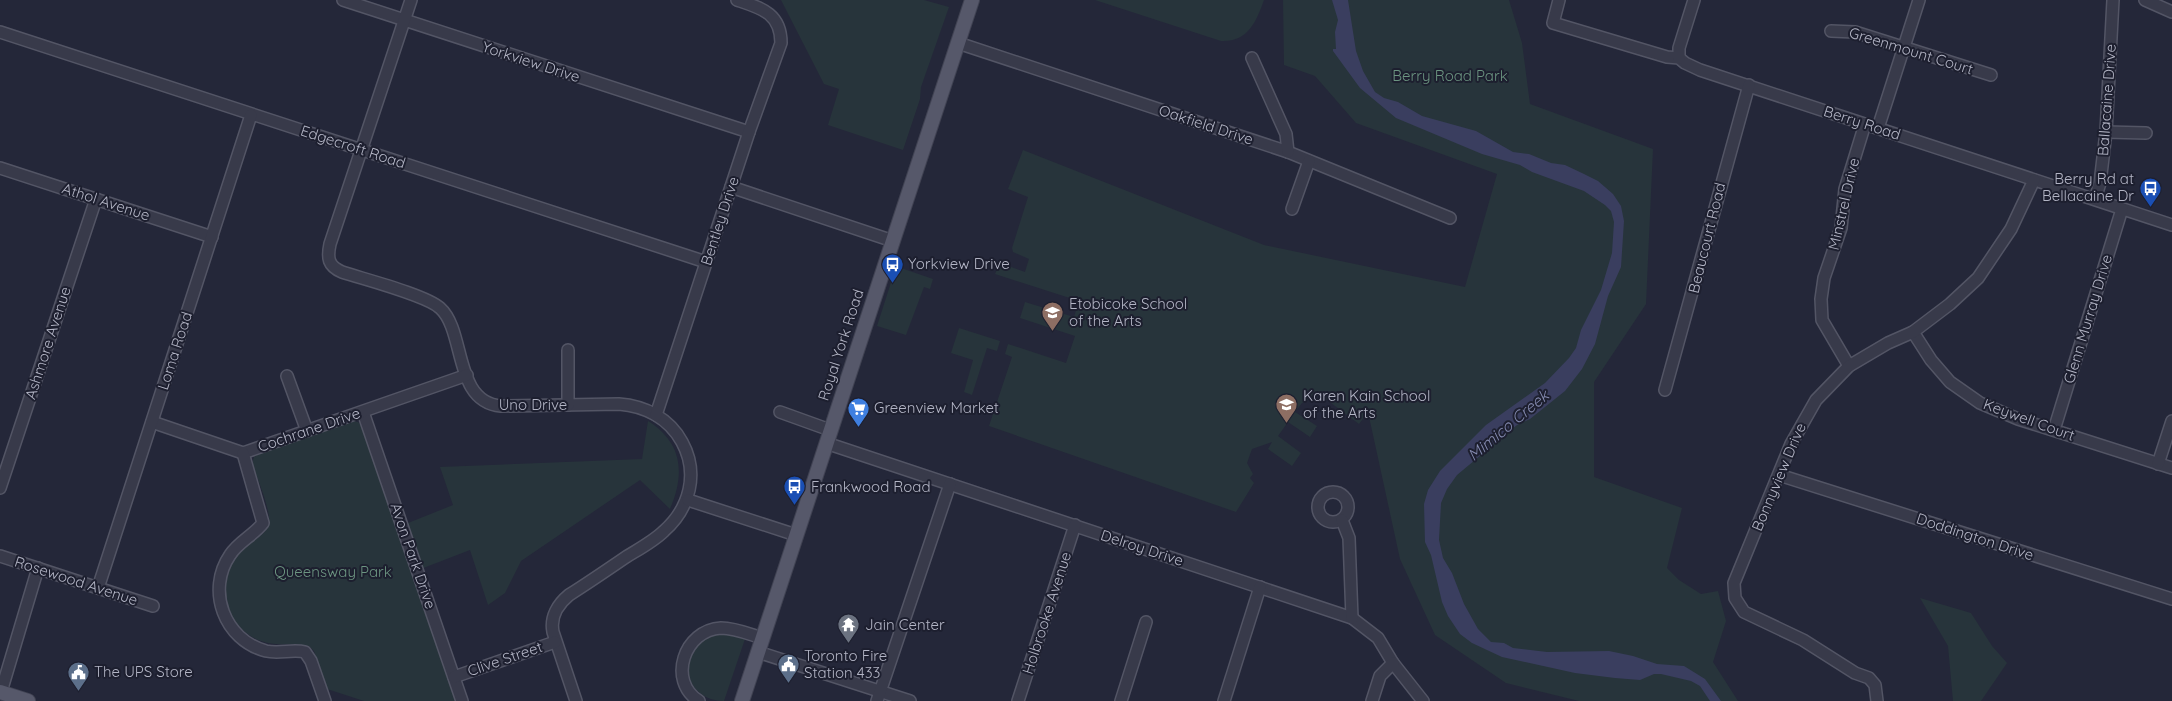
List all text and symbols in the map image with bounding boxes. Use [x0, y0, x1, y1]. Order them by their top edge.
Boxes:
street label: Greenmount Court [1847, 23, 1976, 78]
street label: Yorkview Drive [480, 37, 582, 86]
street label: Ballacaine Drive [2093, 43, 2120, 157]
park label: Berry Road Park [1392, 66, 1508, 85]
street label: Oakfield Drive [1156, 100, 1256, 149]
street label: Berry Road [1821, 101, 1903, 144]
street label: Edgecroft Road [298, 121, 408, 172]
street label: Minstrel Drive [1824, 156, 1863, 252]
place label: Berry Rd at Bellacaine Dr [2042, 169, 2134, 205]
street label: Bentley Drive [696, 174, 743, 268]
bus stop icon: Berry Rd at Bellacaine Dr [2138, 176, 2162, 207]
street label: Athol Avenue [60, 178, 152, 225]
street label: Beaucourt Road [1684, 181, 1729, 295]
bus stop icon: Yorkview Drive [880, 252, 904, 283]
street label: Glenn Murray Drive [2059, 252, 2116, 386]
place label: Yorkview Drive [908, 254, 1010, 273]
street label: Ashmore Avenue [20, 284, 75, 402]
street label: Royal York Road [814, 287, 868, 403]
place label: Etobicoke School of the Arts [1069, 294, 1187, 330]
school or university icon: Etobicoke School of the Arts [1041, 301, 1065, 332]
street label: Loma Road [153, 309, 196, 392]
water label: Mimico Creek [1463, 384, 1554, 465]
place label: Karen Kain School of the Arts [1303, 386, 1430, 422]
school or university icon: Karen Kain School of the Arts [1275, 393, 1299, 424]
street label: Keywell Court [1981, 394, 2077, 445]
street label: Uno Drive [499, 395, 567, 414]
supermarket icon: Greenview Market [846, 396, 870, 427]
place label: Greenview Market [874, 398, 999, 417]
street label: Cochrane Drive [255, 403, 363, 456]
street label: Bonnyview Drive [1747, 420, 1810, 534]
bus stop icon: Frankwood Road [783, 475, 807, 506]
place label: Frankwood Road [811, 477, 931, 496]
street label: Avon Park Drive [386, 500, 441, 611]
street label: Doddington Drive [1914, 509, 2036, 564]
street label: Delroy Drive [1098, 525, 1186, 570]
street label: Holbrooke Avenue [1018, 549, 1075, 676]
street label: Rosewood Avenue [12, 552, 140, 609]
park label: Queensway Park [274, 562, 392, 581]
temple icon: Jain Center [837, 613, 861, 644]
place label: Jain Center [865, 615, 945, 634]
street label: Clive Street [465, 637, 545, 680]
place label: Toronto Fire Station 433 [804, 646, 887, 682]
public building icon: Toronto Fire Station 433 [776, 653, 800, 684]
public building icon: The UPS Store [66, 660, 90, 691]
place label: The UPS Store [94, 662, 193, 681]

